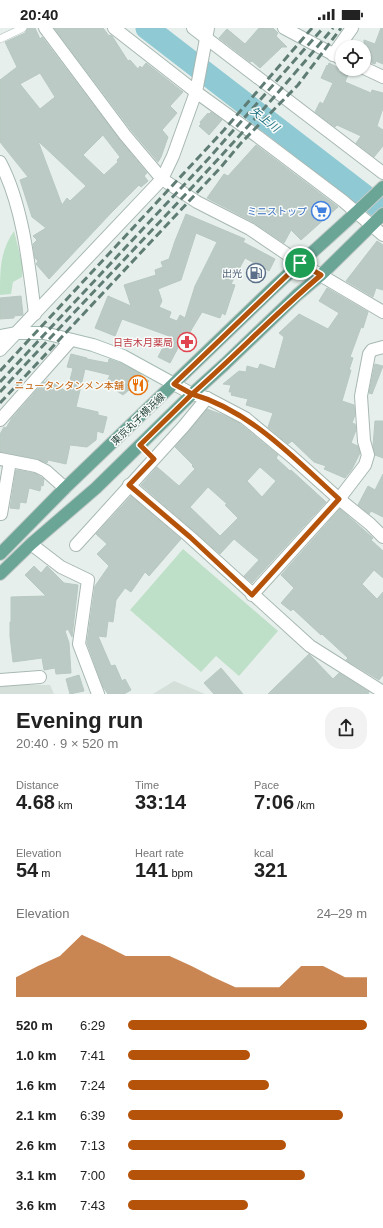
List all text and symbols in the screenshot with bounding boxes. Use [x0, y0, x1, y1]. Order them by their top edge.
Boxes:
text: 20:40 [20, 6, 58, 23]
map controls [335, 40, 371, 76]
button: locate [335, 40, 371, 76]
water label: 矢上川 [248, 104, 282, 135]
supermarket icon: ミニストップ [310, 200, 332, 222]
place label: ミニストップ [247, 206, 307, 217]
pin [283, 246, 317, 280]
icon: arrive [289, 252, 311, 274]
fuel station icon: 出光 [245, 262, 267, 284]
place label: 出光 [222, 268, 242, 279]
pharmacy icon: 日吉木月薬局 [176, 331, 198, 353]
place label: 日吉木月薬局 [113, 337, 173, 348]
restaurant icon: ニュータンタンメン本舗 [127, 374, 149, 396]
place label: ニュータンタンメン本舗 [14, 380, 124, 391]
street label: 東京丸子横浜線 [109, 391, 167, 447]
button: share [325, 707, 367, 749]
text: Evening run [16, 708, 143, 733]
text: 20:40 · 9 × 520 m [16, 736, 118, 751]
text: Distance [16, 779, 59, 791]
text: Time [135, 779, 159, 791]
text: Pace [254, 779, 279, 791]
text: 4.68 [16, 791, 55, 813]
text: 33:14 [135, 791, 186, 813]
text: 7:06 [254, 791, 294, 813]
text: km [55, 799, 73, 811]
text: /km [294, 799, 315, 811]
text: Elevation [16, 847, 61, 859]
text: Heart rate [135, 847, 184, 859]
text: kcal [254, 847, 274, 859]
text: 54 [16, 859, 38, 881]
text: 141 [135, 859, 168, 881]
text: 321 [254, 859, 287, 881]
text: m [38, 867, 50, 879]
text: bpm [168, 867, 193, 879]
text: Elevation [16, 906, 69, 921]
text: 24–29 m [316, 906, 367, 921]
text: 520 m [16, 1018, 53, 1033]
text: 6:29 [80, 1018, 105, 1033]
text: 1.0 km [16, 1048, 56, 1063]
text: 7:41 [80, 1048, 105, 1063]
text: 1.6 km [16, 1078, 56, 1093]
text: 7:24 [80, 1078, 105, 1093]
text: 2.1 km [16, 1108, 56, 1123]
text: 6:39 [80, 1108, 105, 1123]
text: 2.6 km [16, 1138, 56, 1153]
text: 7:13 [80, 1138, 105, 1153]
text: 3.1 km [16, 1168, 56, 1183]
text: 7:00 [80, 1168, 105, 1183]
text: 3.6 km [16, 1198, 56, 1213]
text: 7:43 [80, 1198, 105, 1213]

